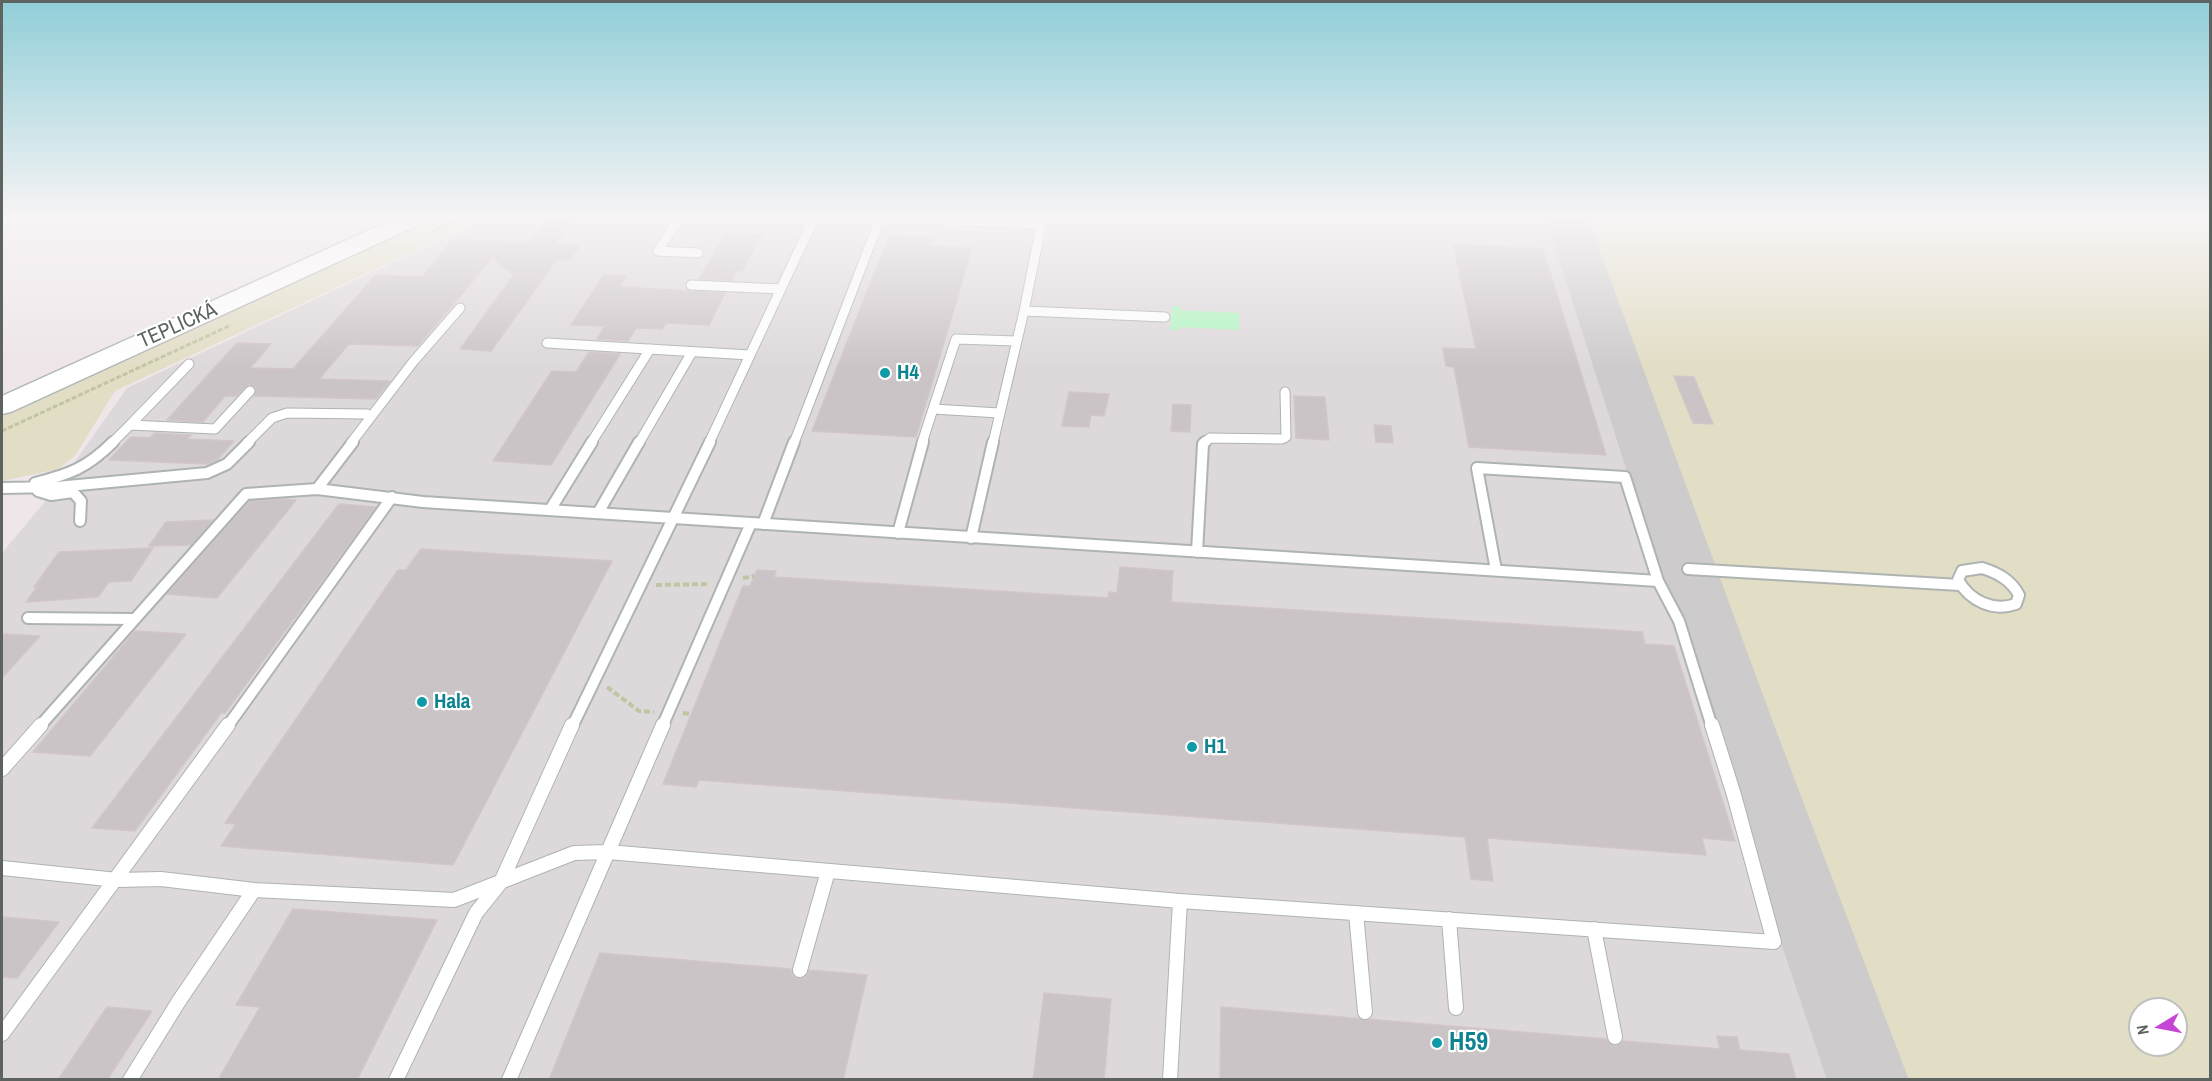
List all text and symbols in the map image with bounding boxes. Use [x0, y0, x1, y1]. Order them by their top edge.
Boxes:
street label: TEPLICKÁ [135, 298, 221, 354]
place label: H4 [897, 360, 919, 386]
marker: H4 [878, 366, 892, 380]
place label: Hala [434, 689, 470, 715]
marker: Hala [415, 695, 429, 709]
place label: H1 [1204, 734, 1226, 760]
marker: H1 [1185, 740, 1199, 754]
north arrow [2128, 997, 2188, 1057]
text: N [2131, 1023, 2154, 1036]
place label: H59 [1449, 1027, 1488, 1059]
marker: H59 [1430, 1036, 1444, 1050]

